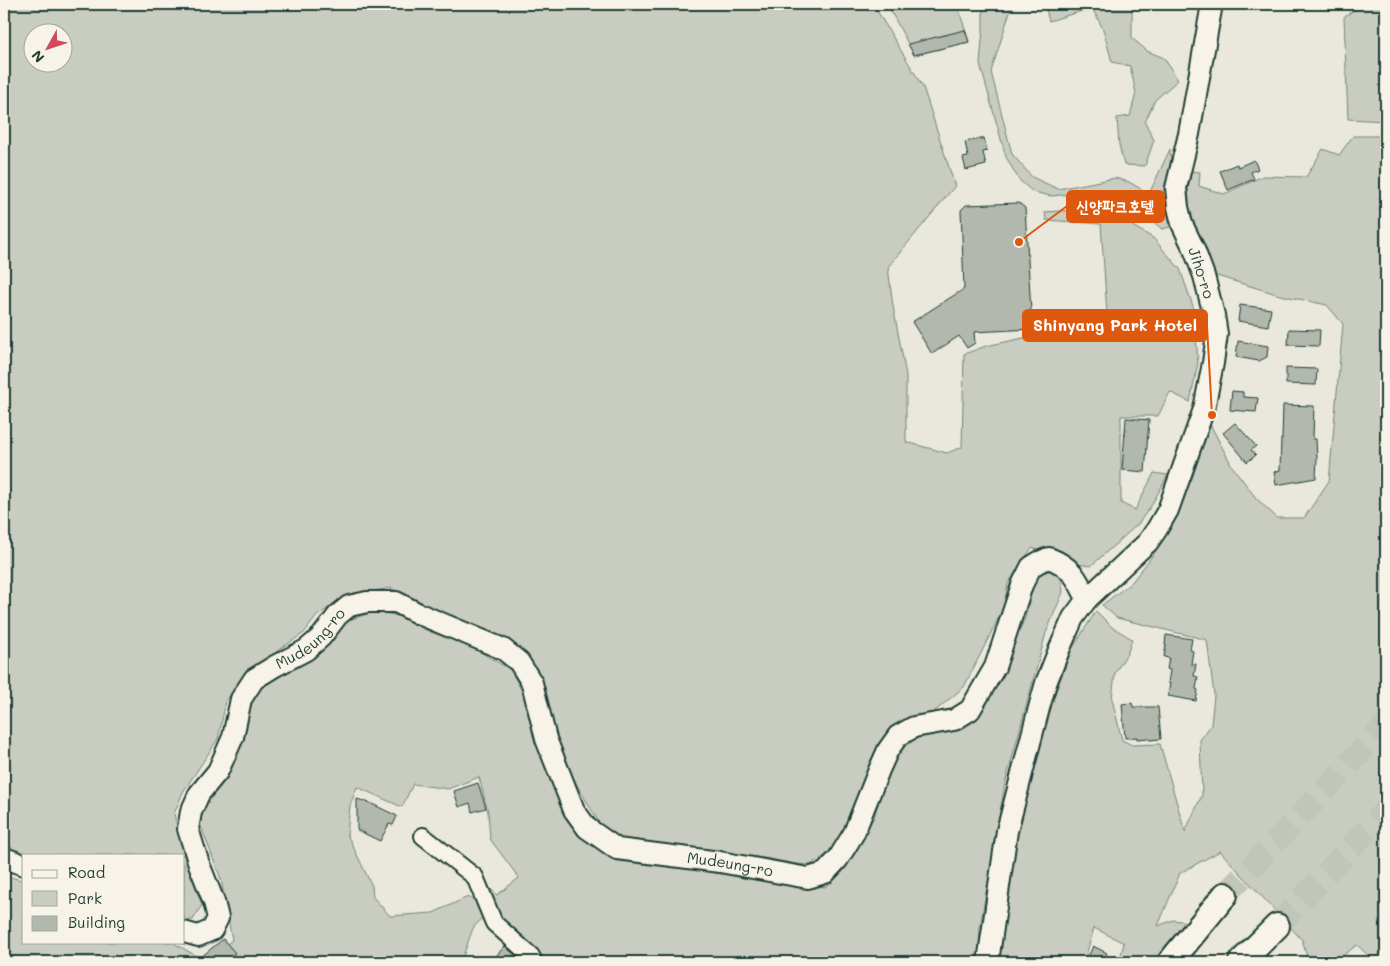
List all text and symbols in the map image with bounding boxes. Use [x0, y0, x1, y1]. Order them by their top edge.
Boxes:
north arrow [22, 22, 72, 72]
text: N [27, 46, 48, 67]
callout: 신양파크호텔 [1067, 191, 1164, 222]
text: 신양파크호텔 [1076, 195, 1155, 216]
street label: Jiho-ro [1184, 244, 1220, 301]
callout: Shinyang Park Hotel [1023, 310, 1207, 341]
text: Shinyang Park Hotel [1033, 314, 1197, 335]
street label: Mudeung-ro [272, 602, 349, 673]
street label: Mudeung-ro [686, 847, 775, 880]
legend [22, 854, 185, 944]
text: Road [68, 862, 105, 882]
text: Park [68, 888, 102, 908]
text: Building [68, 912, 125, 932]

